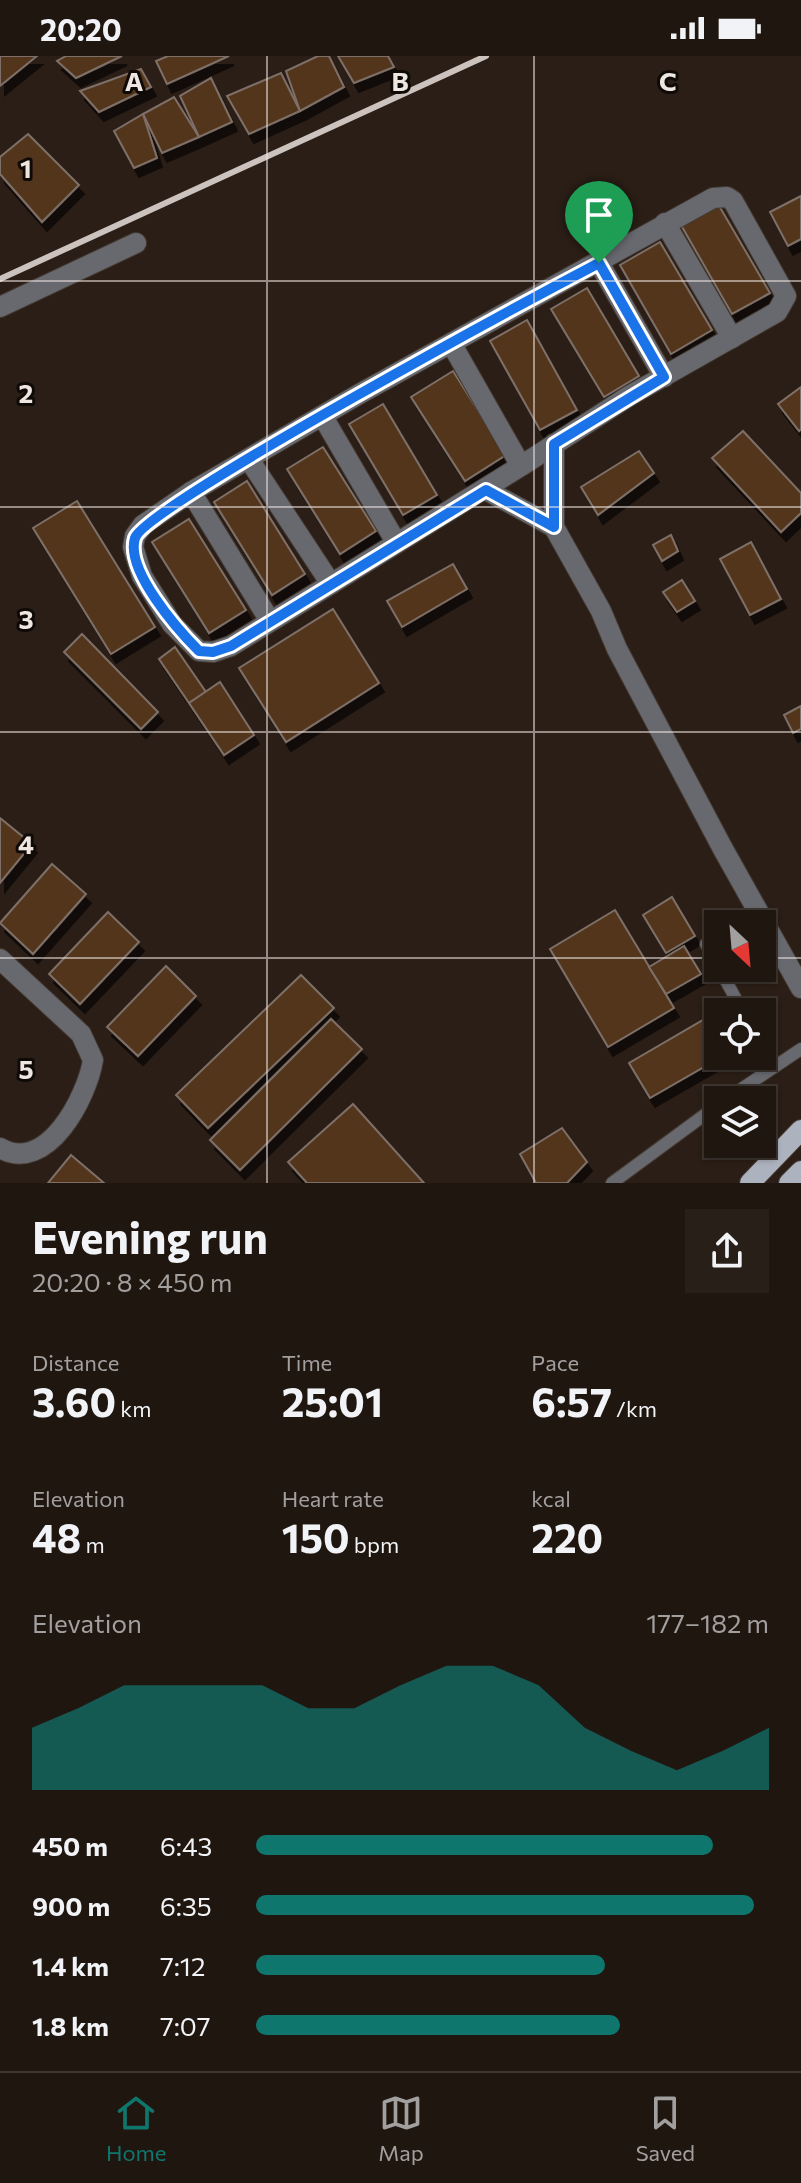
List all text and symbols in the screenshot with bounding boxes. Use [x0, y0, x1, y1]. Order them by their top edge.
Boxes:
text: 20:20 [40, 10, 122, 47]
text: A [125, 65, 144, 96]
text: B [391, 65, 409, 96]
text: C [659, 65, 677, 96]
text: 1 [20, 152, 32, 183]
pin [565, 181, 633, 263]
icon: arrive [577, 193, 621, 237]
text: 2 [19, 377, 33, 408]
text: 3 [18, 603, 34, 634]
text: 4 [18, 828, 34, 859]
north arrow [704, 910, 776, 982]
map controls [704, 910, 776, 1158]
button: locate [704, 998, 776, 1070]
text: 5 [18, 1053, 34, 1084]
button: layers [704, 1086, 776, 1158]
text: Evening run [32, 1209, 268, 1263]
button: share [685, 1209, 769, 1293]
text: 20:20 · 8 × 450 m [32, 1266, 232, 1297]
text: Distance [32, 1349, 119, 1376]
text: Time [282, 1349, 332, 1376]
text: Pace [531, 1349, 579, 1376]
text: 3.60 [32, 1376, 116, 1425]
text: 25:01 [282, 1376, 383, 1425]
text: 6:57 [531, 1376, 612, 1425]
text: km [116, 1395, 151, 1422]
text: /km [612, 1395, 657, 1422]
text: Elevation [32, 1485, 125, 1512]
text: Heart rate [282, 1485, 384, 1512]
text: kcal [531, 1485, 571, 1512]
text: 48 [32, 1512, 81, 1561]
text: 150 [282, 1512, 350, 1561]
text: 220 [531, 1512, 603, 1561]
text: m [81, 1531, 105, 1558]
text: bpm [350, 1531, 399, 1558]
text: Elevation [32, 1607, 142, 1638]
text: 177–182 m [646, 1607, 769, 1638]
text: 450 m [32, 1830, 108, 1861]
text: 6:43 [160, 1830, 212, 1861]
text: 900 m [32, 1890, 110, 1921]
text: 6:35 [160, 1890, 212, 1921]
text: 1.4 km [32, 1950, 109, 1981]
text: 7:12 [160, 1950, 205, 1981]
text: 1.8 km [32, 2010, 109, 2041]
text: 7:07 [160, 2010, 210, 2041]
tab: Home [106, 2091, 166, 2166]
tab: Map [378, 2091, 424, 2166]
tab: Saved [636, 2091, 695, 2166]

